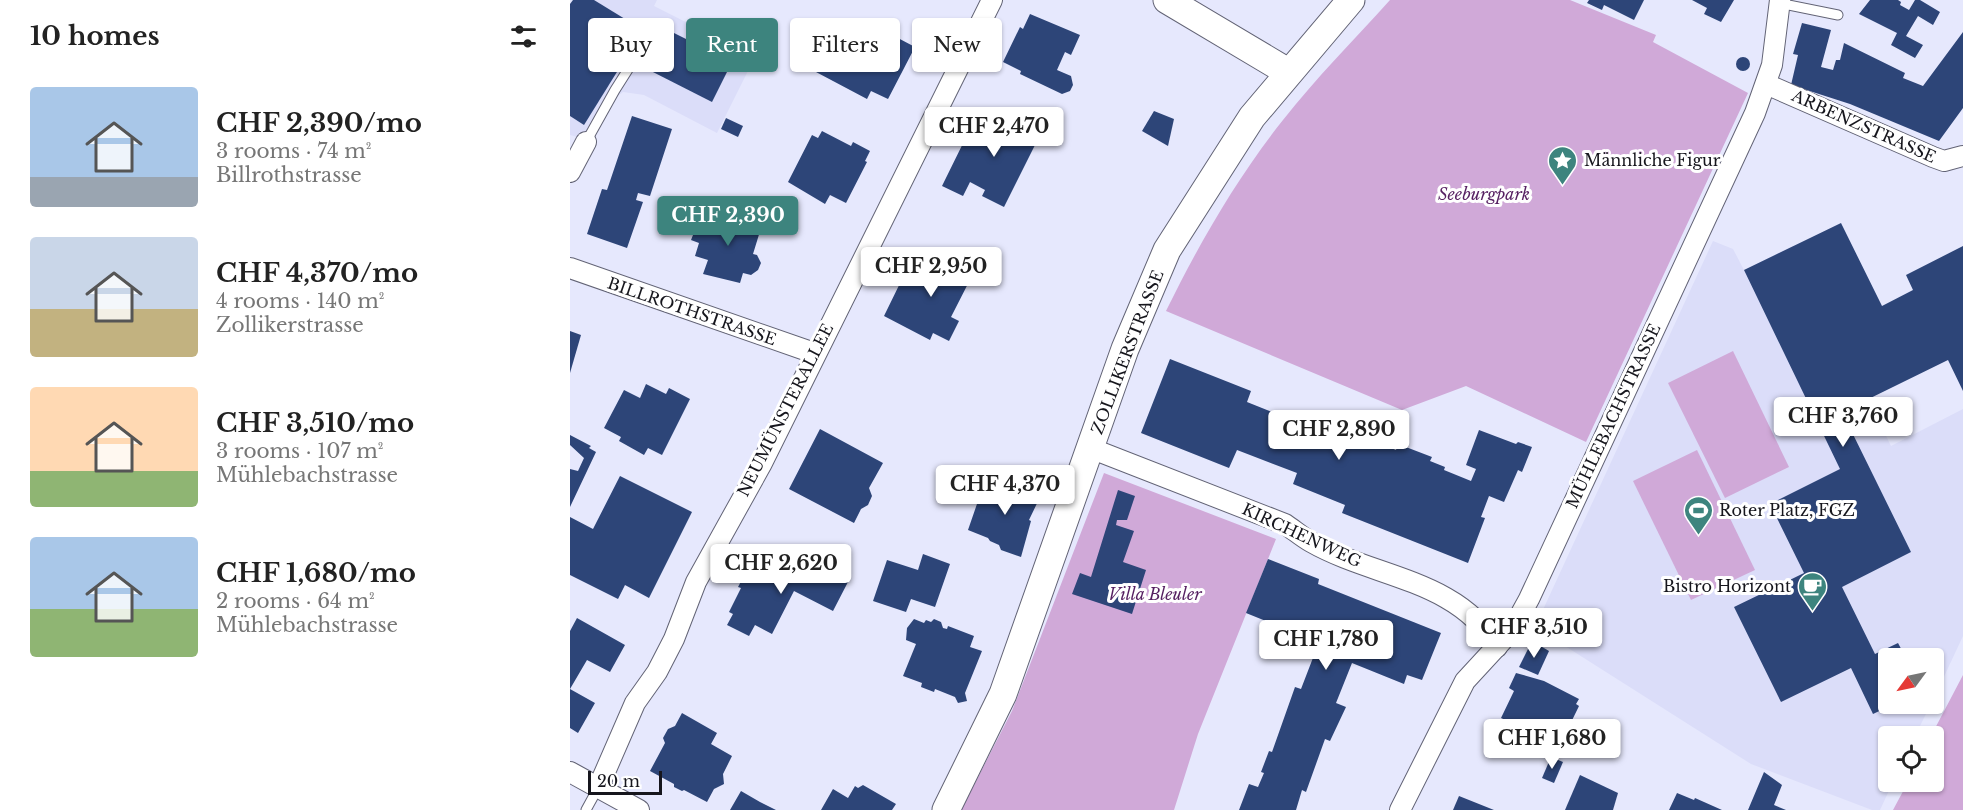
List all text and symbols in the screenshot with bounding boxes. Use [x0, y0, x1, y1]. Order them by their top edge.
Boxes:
chip: Buy [588, 18, 674, 72]
chip: Rent [686, 18, 778, 72]
chip: Filters [790, 18, 900, 72]
chip: New [912, 18, 1002, 72]
text: 10 homes [30, 20, 160, 52]
icon: filters [507, 20, 540, 53]
street label: ARBENZSTRASSE [1788, 85, 1939, 167]
text: CHF 2,390/mo [216, 107, 422, 139]
pin: CHF 2,470 [925, 107, 1063, 158]
icon: home [78, 111, 150, 183]
text: CHF 2,470 [939, 114, 1049, 138]
text: 3 rooms · 74 m² [216, 139, 372, 163]
place icon: Männliche Figur [1547, 144, 1579, 186]
place label: Männliche Figur [1584, 150, 1721, 170]
text: Billrothstrasse [216, 163, 362, 187]
park label: Seeburgpark [1438, 184, 1530, 204]
pin: CHF 2,390 [659, 196, 797, 247]
text: CHF 2,390 [671, 203, 785, 227]
pin: CHF 2,950 [862, 247, 1000, 298]
text: CHF 2,950 [875, 254, 987, 278]
text: CHF 4,370/mo [216, 257, 418, 289]
icon: home [78, 261, 150, 333]
street label: ZOLLIKERSTRASSE [1086, 267, 1168, 437]
street label: BILLROTHSTRASSE [605, 273, 779, 349]
text: 4 rooms · 140 m² [216, 289, 384, 313]
text: Zollikerstrasse [216, 313, 364, 337]
street label: NEUMÜNSTERALLEE [733, 320, 837, 500]
street label: MÜHLEBACHSTRASSE [1561, 321, 1665, 511]
pin: CHF 3,760 [1774, 397, 1912, 448]
text: CHF 3,760 [1788, 404, 1898, 428]
text: CHF 3,510/mo [216, 407, 414, 439]
pin: CHF 2,890 [1270, 410, 1408, 461]
icon: home [78, 411, 150, 483]
text: CHF 2,890 [1282, 417, 1396, 441]
text: 3 rooms · 107 m² [216, 439, 383, 463]
text: Mühlebachstrasse [216, 463, 398, 487]
pin: CHF 4,370 [936, 465, 1074, 516]
text: CHF 4,370 [950, 472, 1060, 496]
sports icon: Roter Platz, FGZ [1682, 494, 1714, 536]
street label: KIRCHENWEG [1239, 499, 1365, 571]
place label: Roter Platz, FGZ [1719, 500, 1855, 520]
pin: CHF 2,620 [712, 544, 850, 595]
text: CHF 2,620 [724, 551, 838, 575]
text: CHF 1,680/mo [216, 557, 416, 589]
icon: home [78, 561, 150, 633]
cafe icon: Bistro Horizont [1796, 570, 1828, 612]
place label: Bistro Horizont [1663, 576, 1791, 596]
park label: Villa Bleuler [1108, 584, 1202, 604]
text: 2 rooms · 64 m² [216, 589, 375, 613]
pin: CHF 3,510 [1465, 608, 1603, 659]
text: Mühlebachstrasse [216, 613, 398, 637]
text: CHF 3,510 [1480, 615, 1588, 639]
pin: CHF 1,780 [1257, 620, 1395, 671]
text: CHF 1,780 [1273, 627, 1379, 651]
north arrow [1878, 648, 1944, 714]
map controls [1878, 648, 1944, 792]
pin: CHF 1,680 [1483, 719, 1621, 770]
text: CHF 1,680 [1498, 726, 1606, 750]
button: locate [1878, 726, 1944, 792]
scale bar [588, 768, 662, 796]
text: 20 m [597, 771, 640, 791]

